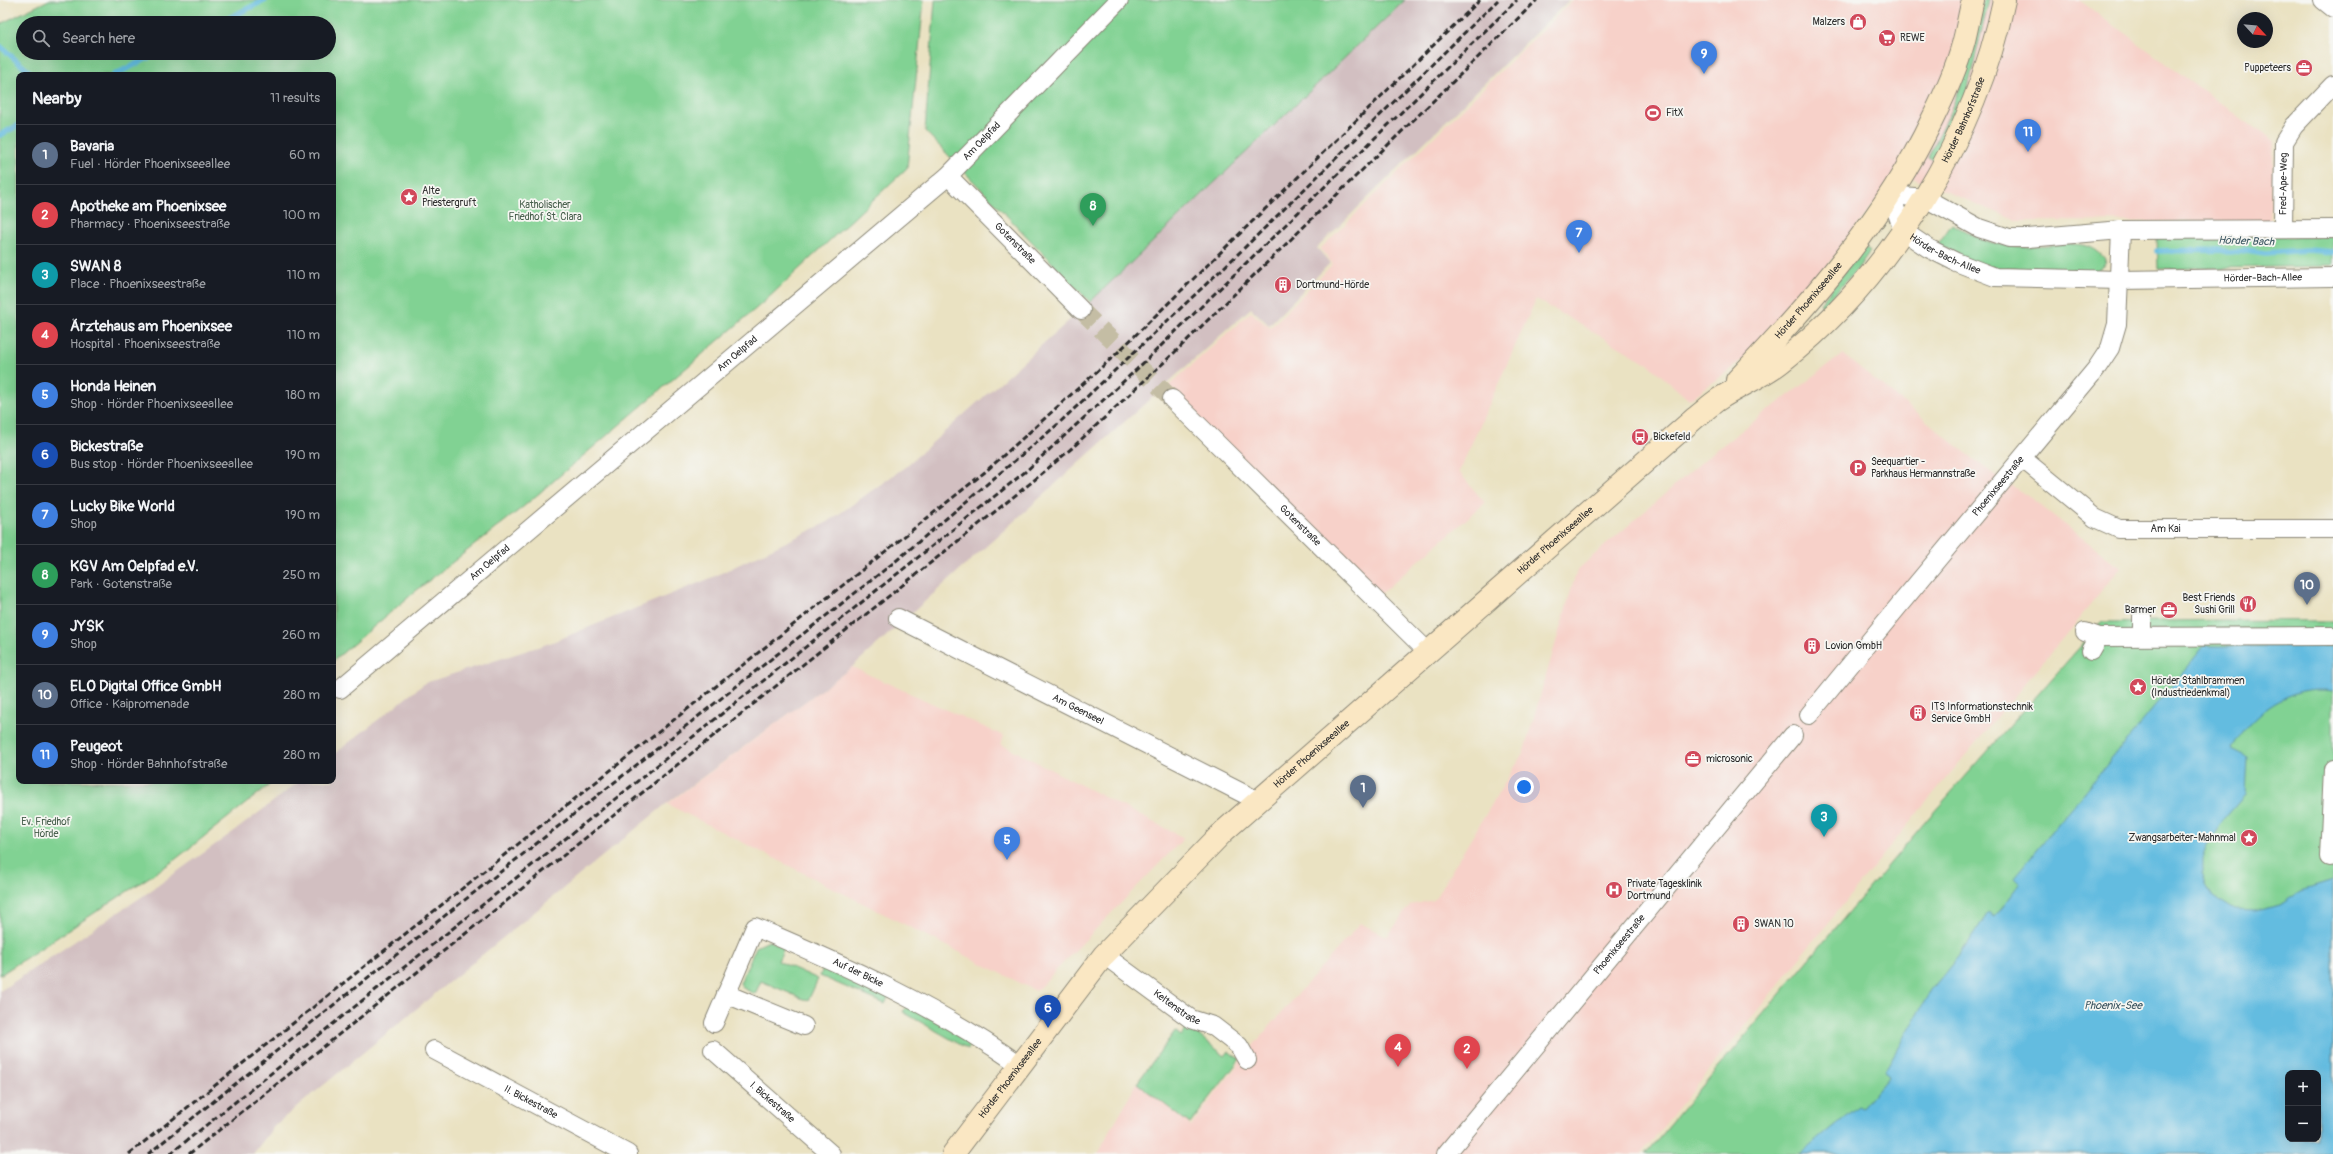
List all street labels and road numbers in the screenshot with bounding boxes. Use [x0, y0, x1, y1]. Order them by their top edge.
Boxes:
street label: Hörder Bahnhofstraße [1939, 75, 1988, 165]
street label: Am Oelpfad [960, 119, 1003, 163]
street label: Fred-Ape-Weg [2277, 153, 2290, 215]
street label: Gotenstraße [992, 220, 1038, 267]
street label: Hörder-Bach-Allee [1907, 231, 1982, 277]
street label: Hörder Phoenixseeallee [1772, 260, 1845, 341]
street label: Hörder-Bach-Allee [2223, 271, 2302, 285]
street label: Am Oelpfad [715, 333, 760, 374]
street label: Phoenixseestraße [1970, 454, 2027, 519]
street label: Gotenstraße [1277, 502, 1323, 549]
street label: Hörder Phoenixseeallee [1515, 504, 1596, 577]
street label: Am Kai [2151, 523, 2181, 535]
street label: Am Oelpfad [467, 542, 512, 583]
street label: Am Geenseel [1050, 692, 1106, 728]
street label: Hörder Phoenixseeallee [1271, 717, 1352, 791]
street label: Phoenixseestraße [1591, 912, 1648, 977]
street label: Auf der Bicke [831, 956, 885, 990]
street label: Keltenstraße [1151, 987, 1202, 1028]
street label: Hörder Phoenixseeallee [976, 1036, 1045, 1121]
street label: I. Bickestraße [747, 1079, 797, 1125]
street label: II. Bickestraße [502, 1083, 560, 1121]

